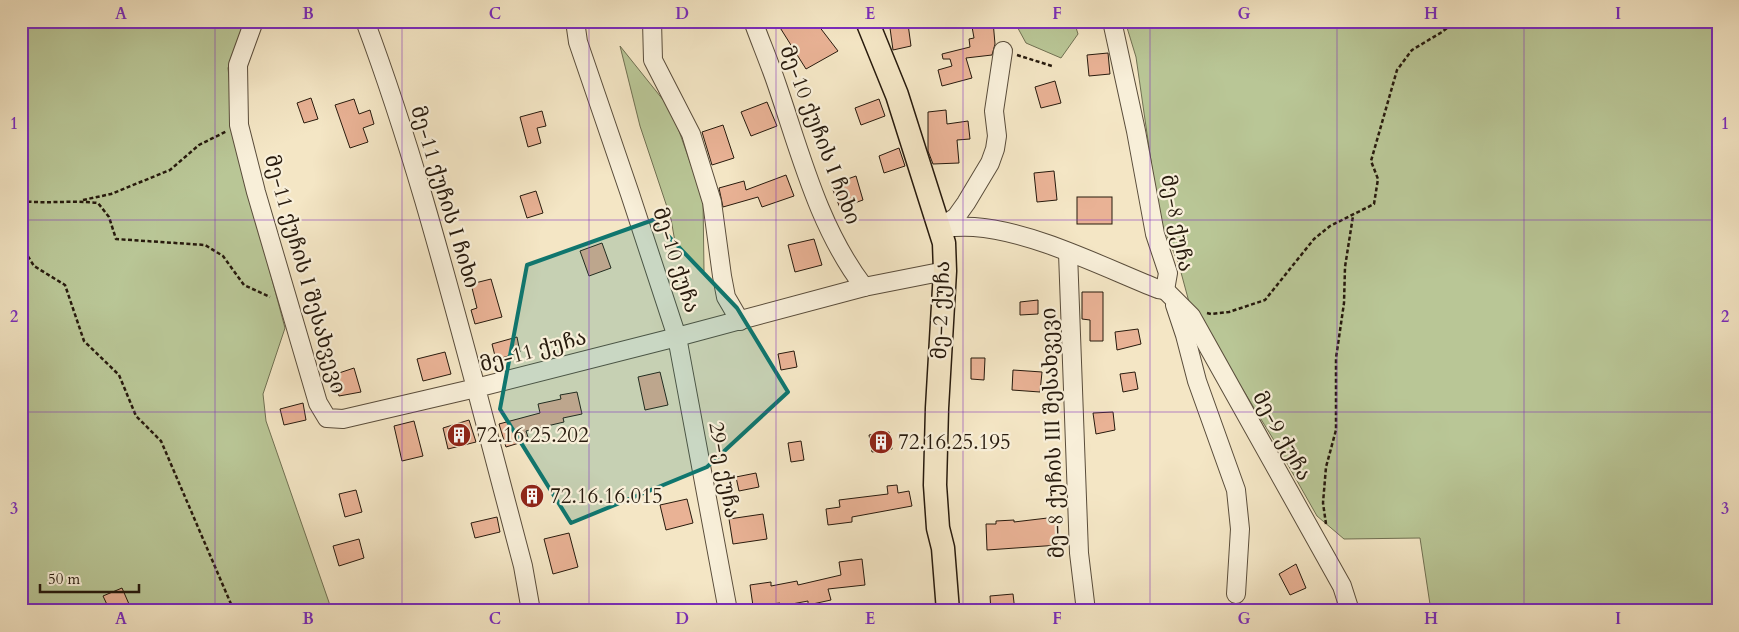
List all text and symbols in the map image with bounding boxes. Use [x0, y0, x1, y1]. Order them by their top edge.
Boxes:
text: A [115, 3, 127, 25]
text: B [302, 3, 314, 25]
text: C [489, 3, 501, 25]
text: D [675, 3, 689, 25]
text: E [865, 3, 875, 25]
text: F [1052, 3, 1062, 25]
text: G [1237, 3, 1251, 25]
text: H [1424, 3, 1438, 25]
text: I [1615, 3, 1621, 25]
street label: მე-10 ქუჩის I ჩიხი [773, 41, 867, 229]
street label: მე-11 ქუჩის I ჩიხი [403, 102, 487, 292]
text: 1 [10, 113, 18, 135]
text: 1 [1721, 113, 1729, 135]
street label: მე-11 ქუჩის I შესახვევი [257, 151, 353, 397]
street label: მე-8 ქუჩა [1153, 172, 1201, 274]
street label: მე-10 ქუჩა [645, 204, 707, 316]
street label: მე-2 ქუჩა [925, 260, 957, 360]
text: 2 [10, 306, 18, 328]
text: 2 [1721, 306, 1729, 328]
street label: მე-8 ქუჩის III შესახვევი [1034, 307, 1072, 559]
street label: მე-11 ქუჩა [477, 323, 589, 379]
street label: მე-9 ქუჩა [1245, 386, 1319, 486]
street label: 29-ე ქუჩა [701, 420, 747, 520]
place label: 72.16.25.202 [476, 421, 589, 450]
building icon: 72.16.25.202 [446, 422, 472, 448]
place label: 72.16.25.195 [898, 428, 1011, 457]
building icon: 72.16.25.195 [868, 429, 894, 455]
place label: 72.16.16.015 [550, 482, 663, 511]
building icon: 72.16.16.015 [519, 483, 545, 509]
text: 3 [10, 498, 18, 520]
text: 3 [1721, 498, 1729, 520]
scale bar [40, 562, 139, 594]
text: 50 m [48, 569, 80, 589]
text: A [115, 608, 127, 630]
text: B [302, 608, 314, 630]
text: C [489, 608, 501, 630]
text: D [675, 608, 689, 630]
text: E [865, 608, 875, 630]
text: F [1052, 608, 1062, 630]
text: G [1237, 608, 1251, 630]
text: H [1424, 608, 1438, 630]
text: I [1615, 608, 1621, 630]

